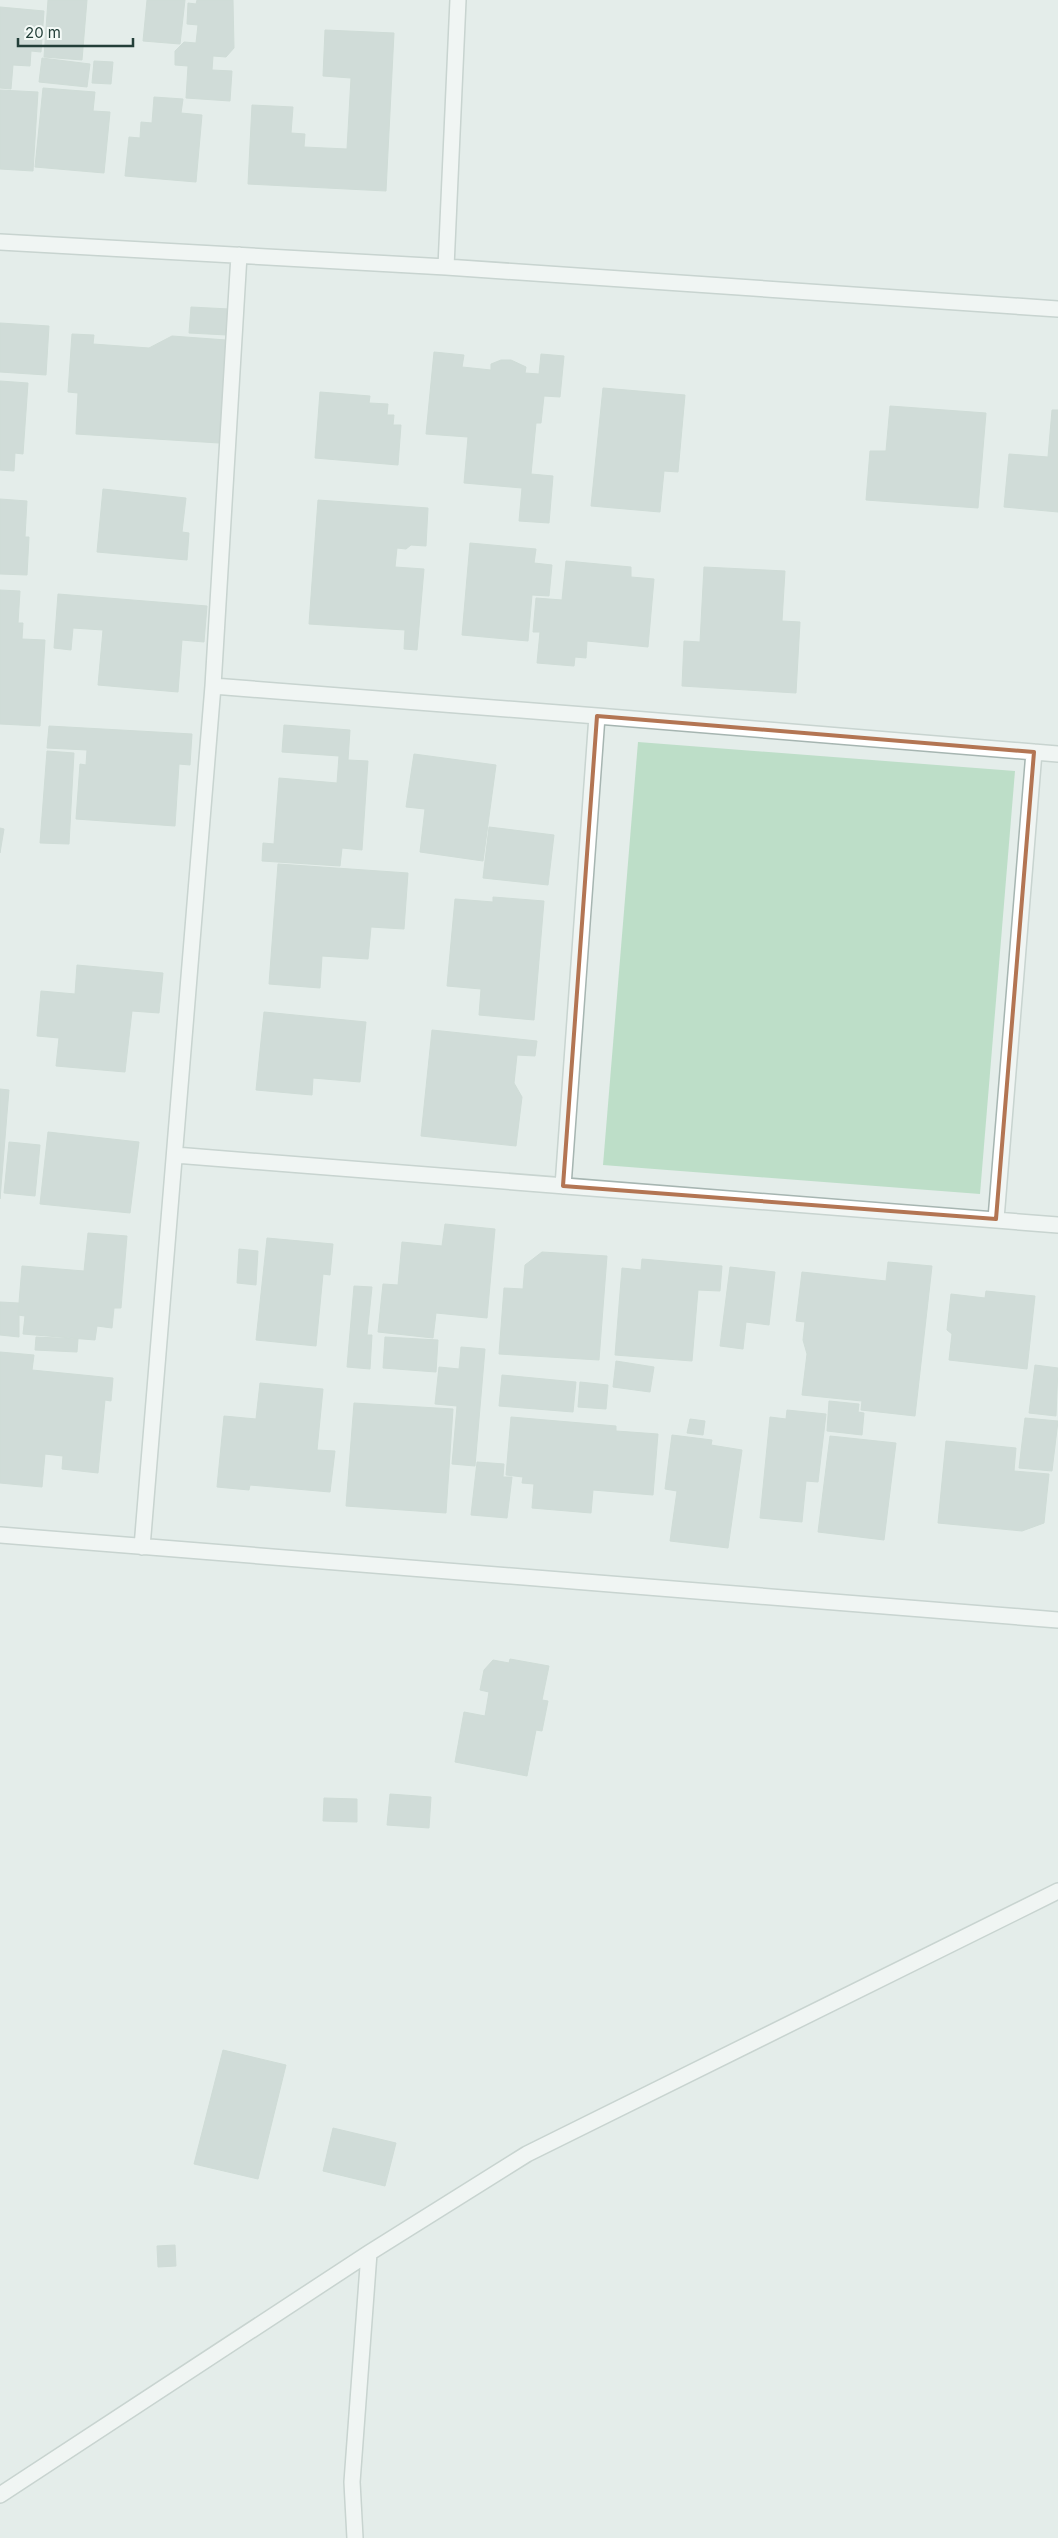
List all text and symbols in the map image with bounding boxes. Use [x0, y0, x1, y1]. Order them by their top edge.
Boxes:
scale bar [18, 15, 132, 47]
text: 20 m [25, 23, 61, 42]

